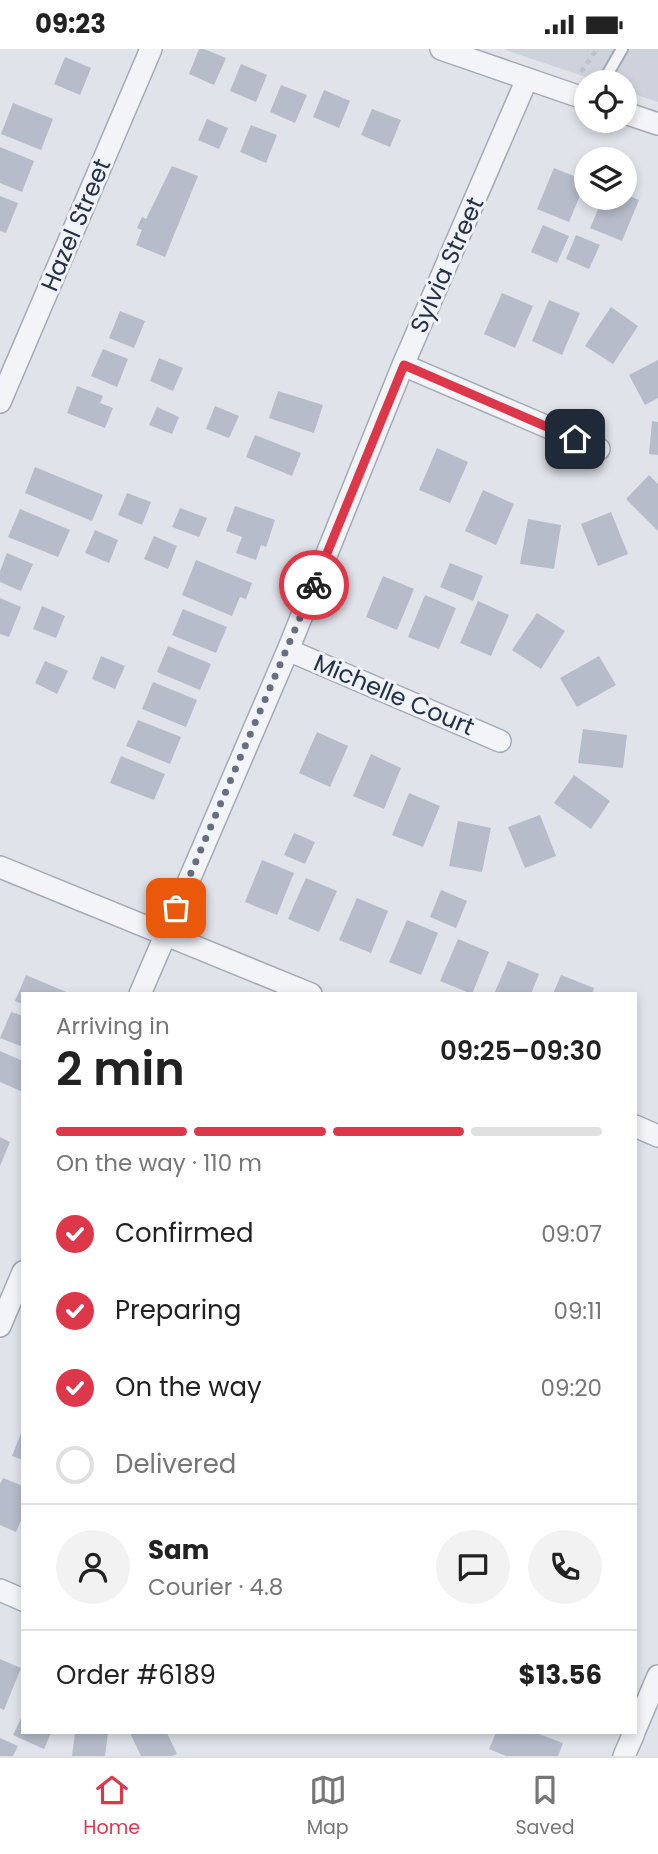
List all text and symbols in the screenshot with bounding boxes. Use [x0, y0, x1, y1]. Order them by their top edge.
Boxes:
text: 09:23 [35, 6, 106, 42]
map controls [574, 70, 637, 210]
button: locate [574, 70, 637, 133]
button: layers [574, 147, 637, 210]
street label: Hazel Street [33, 153, 118, 296]
street label: Sylvia Street [402, 191, 491, 338]
pin [545, 409, 605, 469]
icon: home [556, 420, 594, 458]
courier [279, 550, 349, 620]
icon: bike [295, 566, 333, 604]
street label: Michelle Court [309, 646, 480, 743]
pin [146, 878, 206, 938]
icon: bag [157, 889, 195, 927]
text: Arriving in [56, 1010, 170, 1042]
text: 09:25–09:30 [440, 1033, 602, 1069]
text: 2 min [56, 1037, 185, 1101]
text: On the way · 110 m [56, 1147, 262, 1179]
icon: check [56, 1215, 94, 1253]
text: Confirmed [115, 1215, 253, 1251]
text: 09:07 [541, 1218, 602, 1250]
icon: check [56, 1292, 94, 1330]
text: Preparing [115, 1292, 241, 1328]
text: 09:11 [553, 1295, 602, 1327]
icon: check [56, 1369, 94, 1407]
text: On the way [115, 1369, 262, 1405]
text: 09:20 [540, 1372, 602, 1404]
text: Delivered [115, 1446, 236, 1482]
button: person [56, 1530, 130, 1604]
button: chat [436, 1530, 510, 1604]
button: phone [528, 1530, 602, 1604]
text: Sam [148, 1532, 209, 1568]
text: Courier · 4.8 [148, 1571, 283, 1603]
text: Order #6189 [56, 1657, 216, 1693]
text: $13.56 [519, 1657, 602, 1693]
tab: Home [83, 1771, 140, 1842]
tab: Map [307, 1771, 349, 1842]
tab: Saved [515, 1771, 575, 1842]

